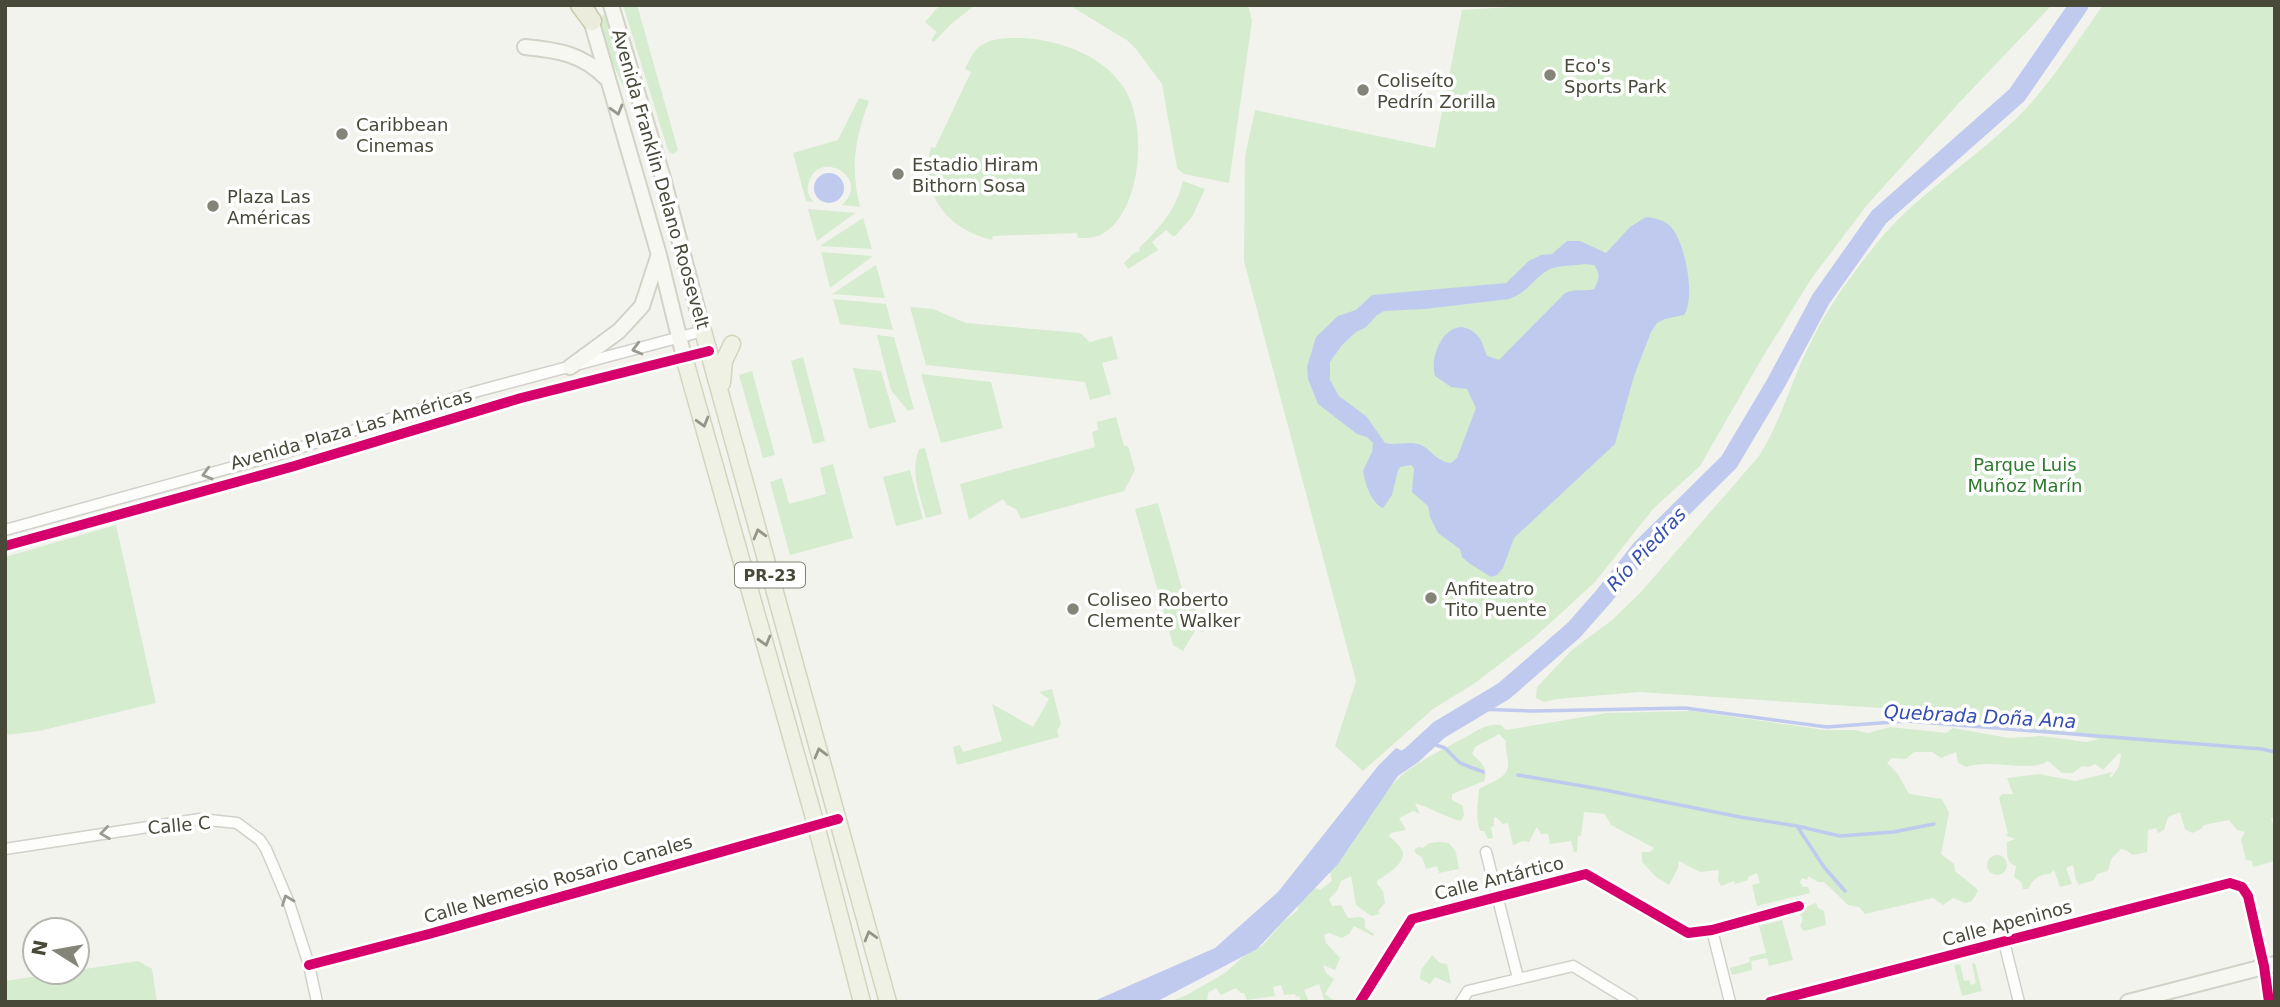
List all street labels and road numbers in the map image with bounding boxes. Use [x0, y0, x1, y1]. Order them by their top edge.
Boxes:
street label: Avenida Franklin Delano Roosevelt [608, 27, 714, 331]
street label: Avenida Plaza Las Américas [228, 384, 474, 474]
road number: PR-23 [735, 562, 805, 588]
street label: Calle C [147, 812, 211, 838]
street label: Calle Nemesio Rosario Canales [421, 831, 695, 927]
street label: Calle Antártico [1432, 852, 1566, 904]
street label: Calle Apeninos [1940, 896, 2074, 950]

